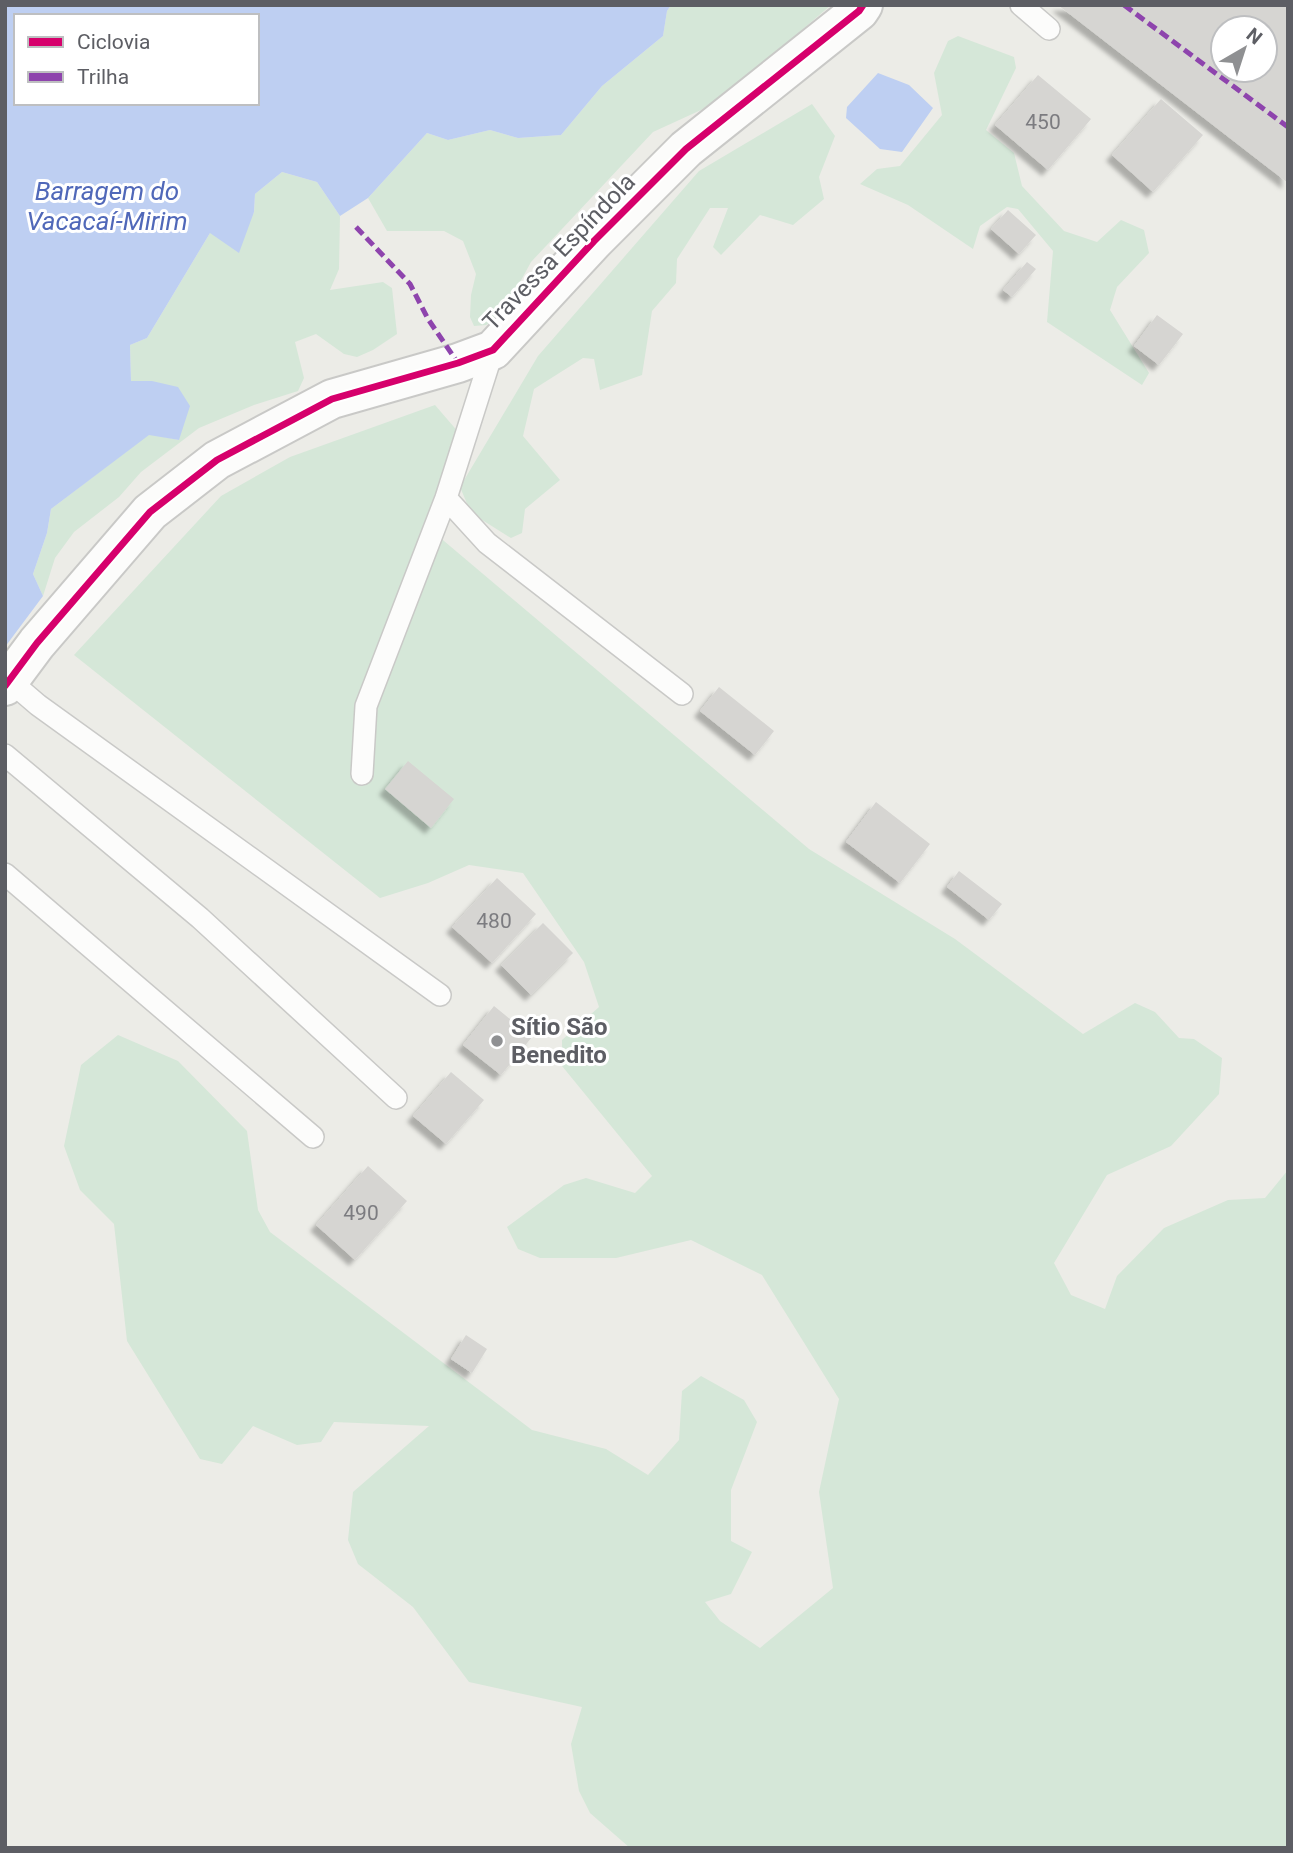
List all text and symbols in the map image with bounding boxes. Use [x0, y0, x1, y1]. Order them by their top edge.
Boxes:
legend [14, 14, 259, 105]
north arrow [1209, 14, 1279, 84]
text: N [1242, 23, 1267, 49]
text: Ciclovia [77, 30, 150, 54]
text: Trilha [77, 65, 129, 89]
house number: 450 [1025, 110, 1061, 134]
street label: Travessa Espíndola [477, 168, 641, 336]
water label: Barragem do Vacacaí-Mirim [26, 176, 188, 236]
house number: 480 [476, 909, 512, 933]
place label: Sítio São Benedito [511, 1013, 607, 1069]
marker: Sítio São Benedito [489, 1033, 505, 1049]
house number: 490 [343, 1201, 379, 1225]

